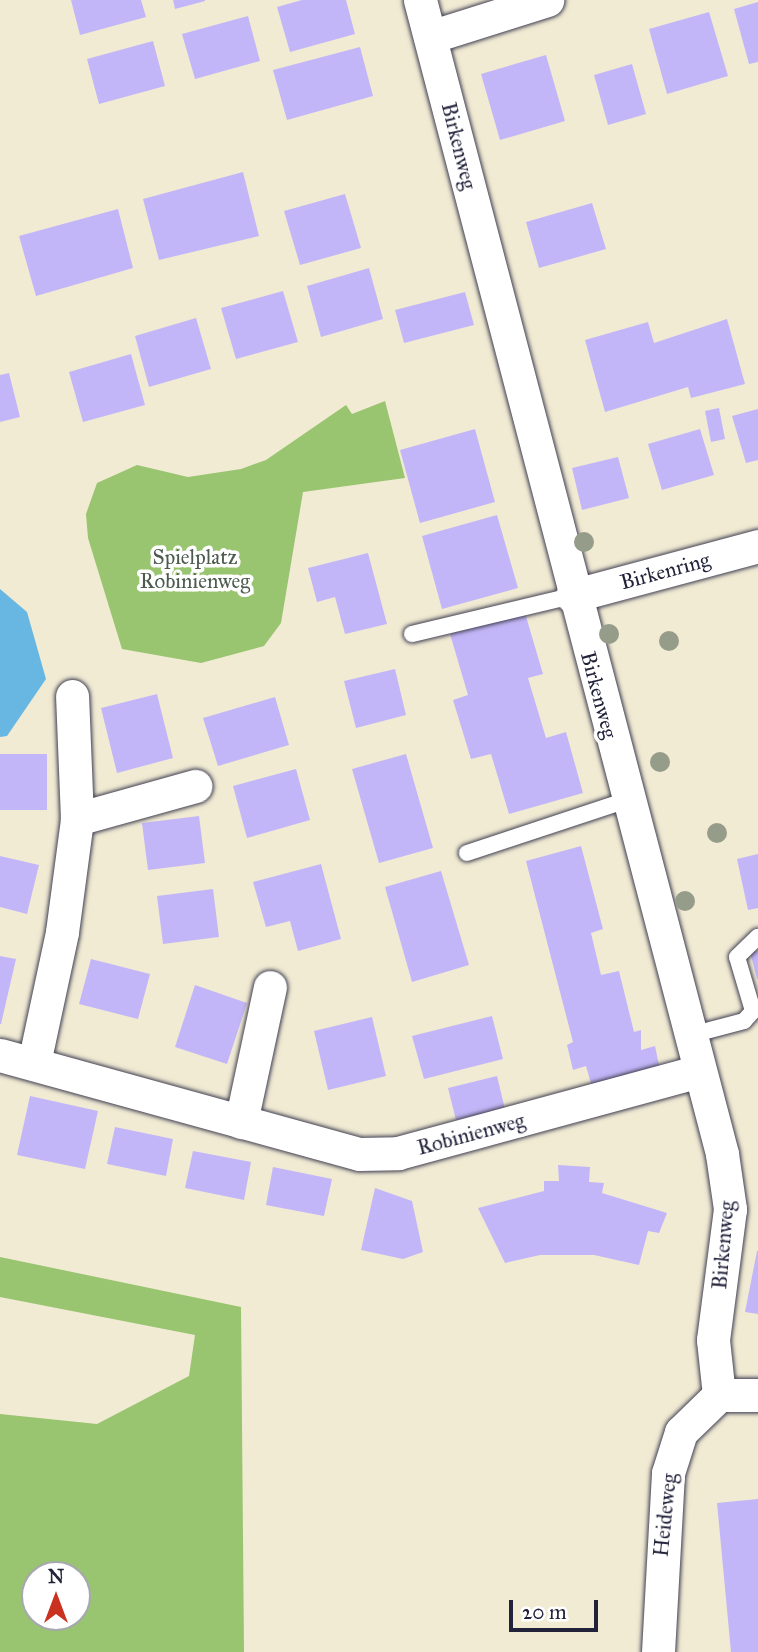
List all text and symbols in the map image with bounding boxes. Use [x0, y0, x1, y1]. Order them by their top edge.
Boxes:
street label: Birkenweg [436, 100, 482, 192]
park label: Spielplatz Robinienweg [140, 544, 250, 594]
street label: Birkenring [617, 547, 713, 595]
street label: Birkenweg [575, 649, 623, 741]
street label: Robinienweg [414, 1108, 528, 1160]
street label: Birkenweg [707, 1200, 739, 1290]
street label: Heideweg [648, 1472, 682, 1558]
north arrow [21, 1561, 91, 1631]
text: N [48, 1565, 64, 1588]
scale bar [513, 1586, 602, 1630]
text: 20 m [522, 1599, 567, 1625]

